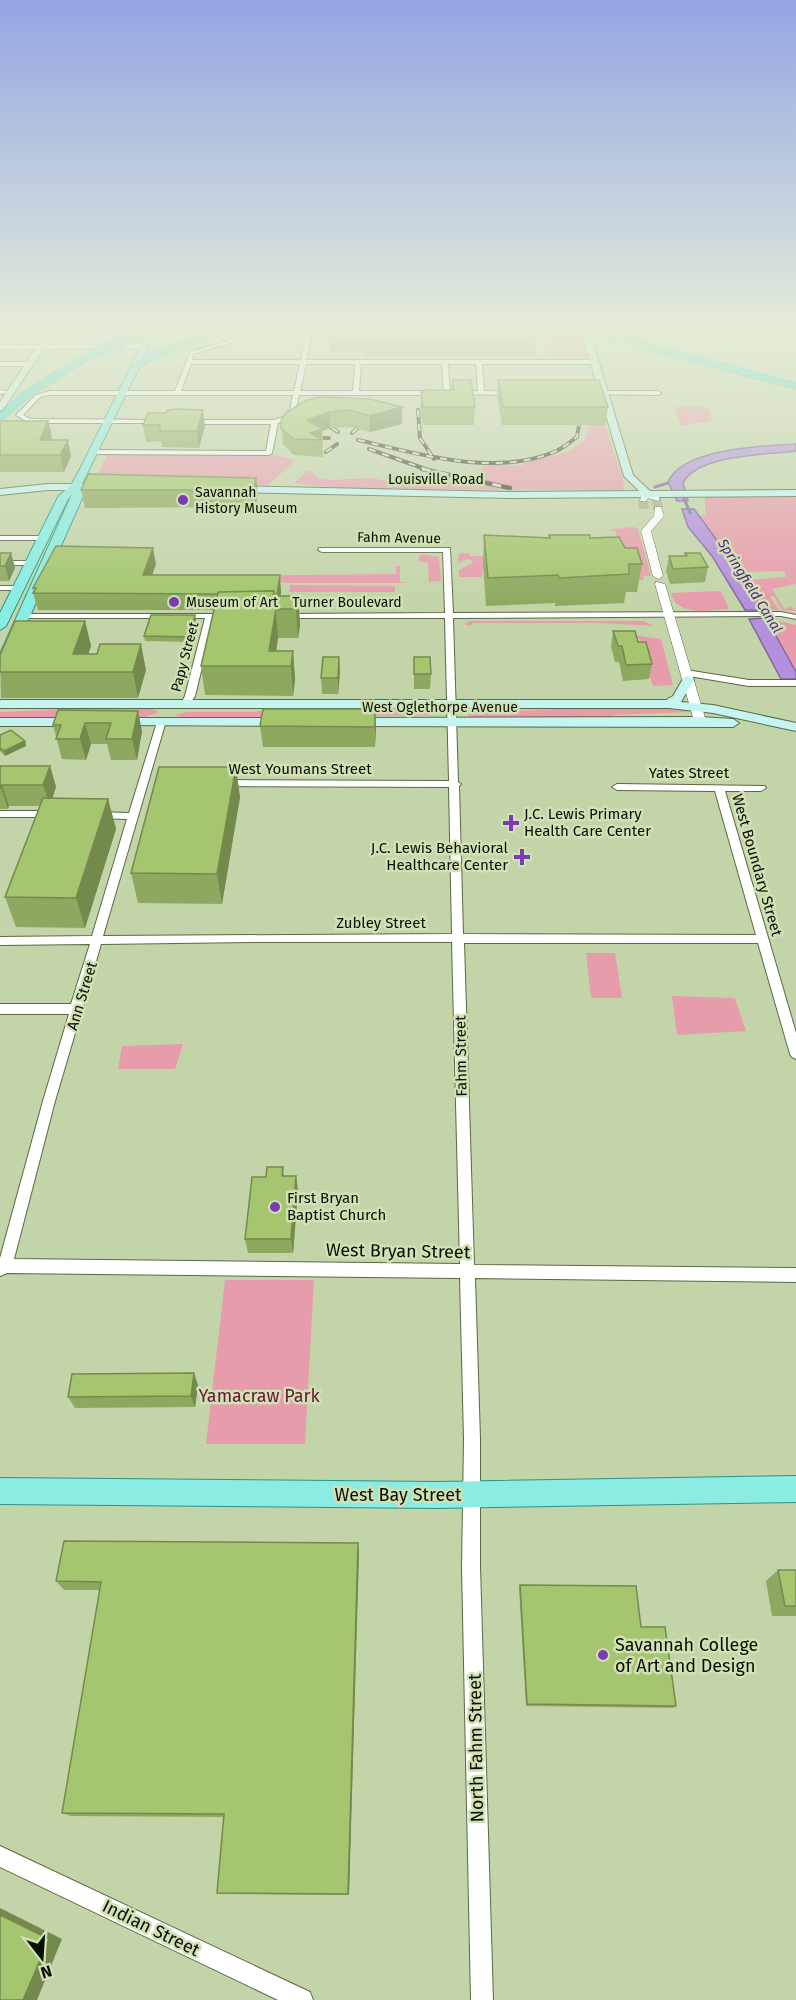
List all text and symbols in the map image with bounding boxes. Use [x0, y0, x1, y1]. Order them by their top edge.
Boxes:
street label: Louisville Road [388, 471, 484, 488]
place label: Savannah History Museum [195, 484, 297, 517]
marker: Savannah History Museum [176, 493, 190, 507]
street label: Fahm Avenue [357, 529, 441, 547]
water label: Springfield Canal [714, 535, 786, 636]
place label: Museum of Art [186, 594, 279, 611]
street label: Turner Boulevard [292, 594, 402, 611]
marker: Museum of Art [167, 595, 181, 609]
street label: Papy Street [167, 619, 203, 694]
street label: West Oglethorpe Avenue [362, 699, 518, 716]
street label: West Youmans Street [228, 760, 372, 778]
street label: Yates Street [649, 764, 730, 782]
street label: West Boundary Street [728, 792, 786, 939]
place label: J.C. Lewis Primary Health Care Center [524, 805, 651, 840]
marker: J.C. Lewis Primary Health Care Center [502, 814, 520, 832]
place label: J.C. Lewis Behavioral Healthcare Center [371, 839, 509, 874]
marker: J.C. Lewis Behavioral Healthcare Center [513, 848, 531, 866]
street label: Zubley Street [336, 914, 426, 932]
street label: Ann Street [63, 959, 101, 1033]
street label: Fahm Street [451, 1015, 471, 1097]
place label: First Bryan Baptist Church [287, 1189, 386, 1224]
marker: First Bryan Baptist Church [268, 1200, 282, 1214]
street label: West Bryan Street [326, 1239, 471, 1263]
park label: Yamacraw Park [198, 1385, 320, 1407]
street label: West Bay Street [334, 1484, 462, 1506]
place label: Savannah College of Art and Design [615, 1634, 758, 1677]
marker: Savannah College of Art and Design [596, 1648, 610, 1662]
street label: North Fahm Street [464, 1673, 488, 1823]
street label: Indian Street [99, 1895, 204, 1961]
north arrow [12, 1928, 72, 1988]
text: N [38, 1961, 54, 1983]

